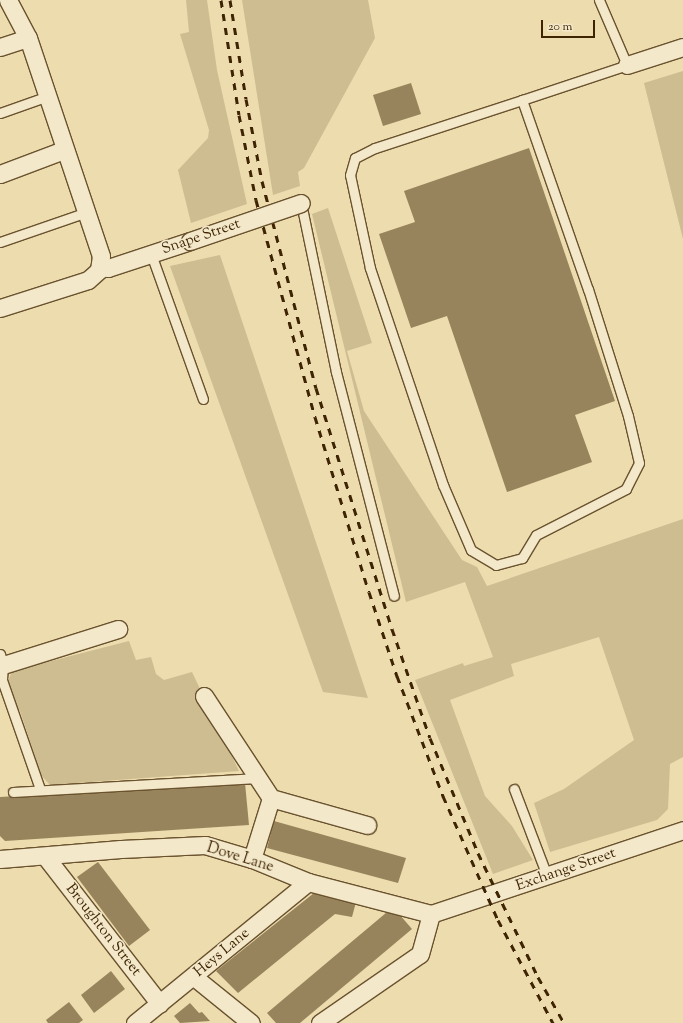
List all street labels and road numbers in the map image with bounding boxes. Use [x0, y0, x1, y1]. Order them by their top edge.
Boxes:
street label: Snape Street [159, 215, 243, 259]
street label: Dove Lane [204, 839, 276, 877]
street label: Exchange Street [514, 844, 618, 896]
street label: Broughton Street [61, 880, 145, 980]
street label: Heys Lane [191, 925, 253, 981]

